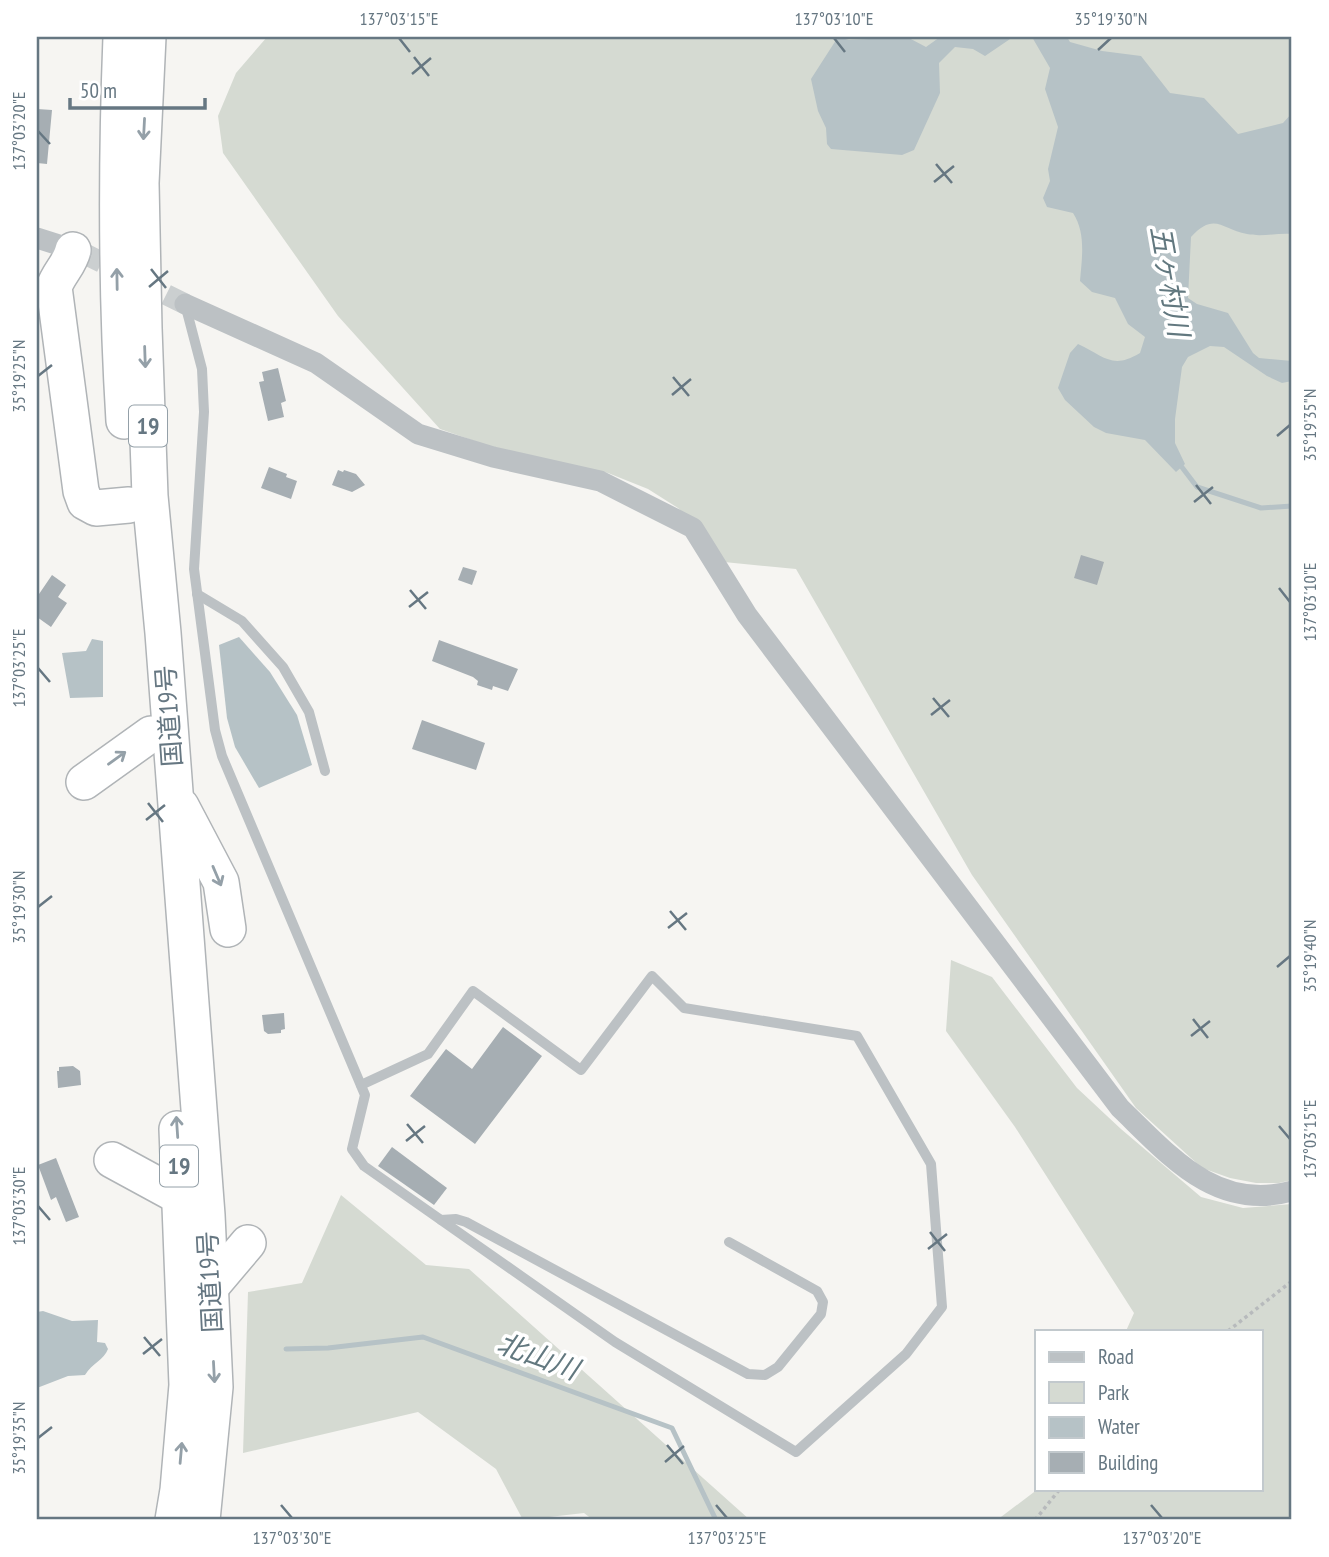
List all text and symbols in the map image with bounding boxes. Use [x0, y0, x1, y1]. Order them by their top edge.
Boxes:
text: 137°03'15"E [360, 7, 438, 30]
text: 137°03'10"E [795, 7, 873, 30]
text: 35°19'30"N [1075, 7, 1147, 30]
scale bar [70, 66, 205, 110]
text: 50 m [80, 77, 117, 104]
text: 137°03'20"E [7, 92, 30, 170]
one-way arrow [137, 118, 150, 141]
water label: 五ヶ村川 [1143, 223, 1199, 342]
one-way arrow [111, 268, 124, 291]
text: 35°19'25"N [7, 340, 30, 412]
one-way arrow [138, 345, 151, 368]
text: 35°19'35"N [1298, 389, 1321, 461]
road number: 19 [129, 405, 167, 446]
text: 137°03'10"E [1298, 563, 1321, 641]
text: 137°03'25"E [7, 629, 30, 707]
street label: 国道19号 [149, 664, 188, 768]
one-way arrow [108, 750, 126, 765]
one-way arrow [211, 865, 224, 887]
text: 35°19'30"N [7, 871, 30, 943]
text: 35°19'40"N [1298, 920, 1321, 992]
text: 137°03'15"E [1298, 1100, 1321, 1178]
one-way arrow [170, 1116, 183, 1139]
road number: 19 [160, 1146, 198, 1186]
text: 137°03'30"E [7, 1167, 30, 1245]
street label: 国道19号 [190, 1231, 229, 1334]
water label: 北山川 [492, 1324, 587, 1388]
legend [1035, 1330, 1262, 1490]
text: Road [1098, 1343, 1134, 1370]
one-way arrow [208, 1360, 221, 1383]
text: Park [1098, 1379, 1129, 1406]
text: 35°19'35"N [7, 1402, 30, 1474]
text: Water [1098, 1413, 1140, 1440]
one-way arrow [175, 1442, 188, 1464]
text: Building [1098, 1449, 1158, 1476]
text: 137°03'30"E [253, 1526, 331, 1549]
text: 137°03'25"E [688, 1526, 766, 1549]
text: 137°03'20"E [1123, 1526, 1201, 1549]

